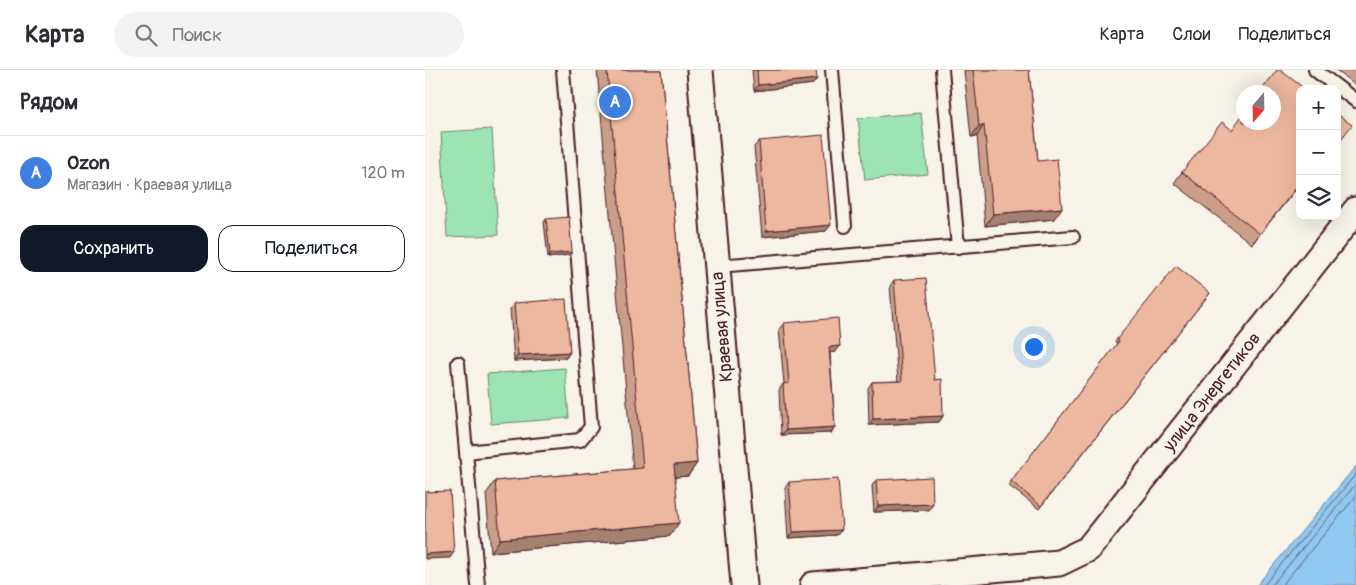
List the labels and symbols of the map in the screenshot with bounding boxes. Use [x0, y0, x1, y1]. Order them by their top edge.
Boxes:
pin: A [599, 83, 631, 121]
north arrow [1236, 85, 1281, 130]
street label: Краевая улица [706, 271, 738, 383]
street label: улица Энергетиков [1157, 327, 1266, 457]
your location [1021, 334, 1047, 360]

